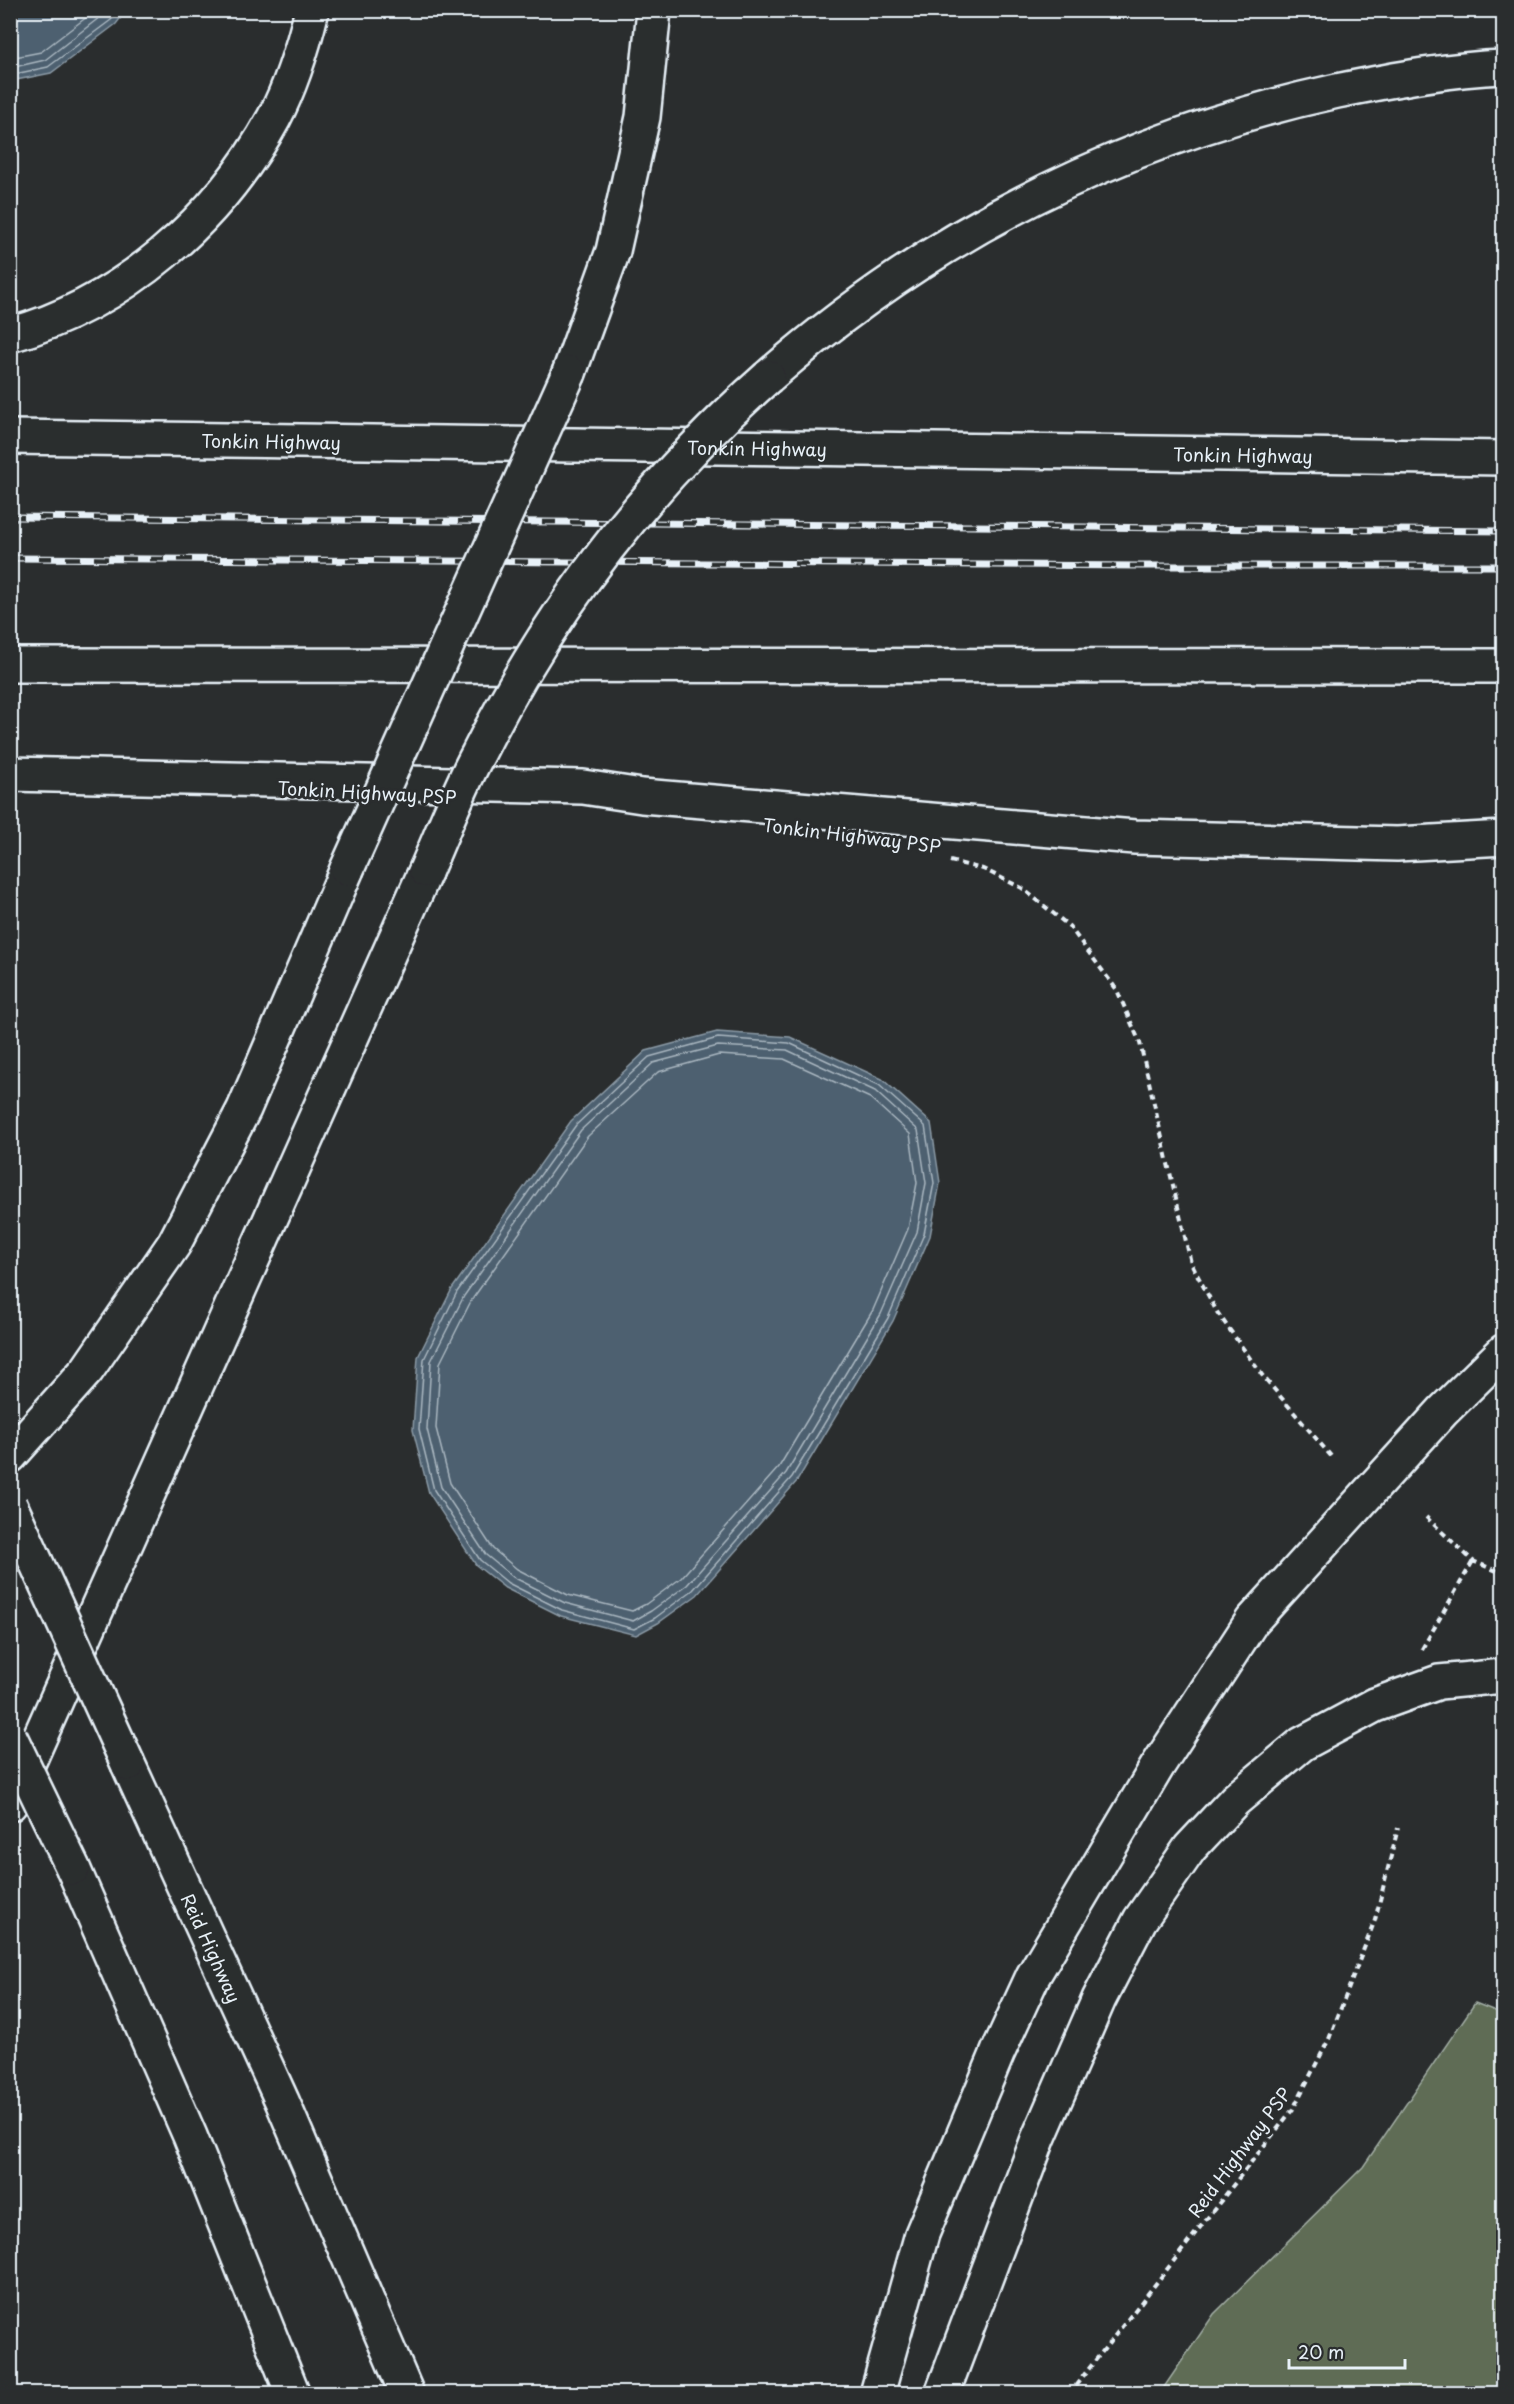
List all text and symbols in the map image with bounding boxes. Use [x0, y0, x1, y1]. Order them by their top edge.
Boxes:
street label: Tonkin Highway [201, 426, 341, 455]
street label: Tonkin Highway [687, 433, 827, 462]
street label: Tonkin Highway [1173, 440, 1313, 469]
street label: Tonkin Highway PSP [277, 774, 457, 810]
street label: Tonkin Highway PSP [762, 811, 942, 859]
street label: Reid Highway [175, 1889, 249, 2007]
street label: Reid Highway PSP [1181, 2081, 1297, 2223]
scale bar [1289, 2332, 1404, 2370]
text: 20 m [1298, 2338, 1344, 2365]

